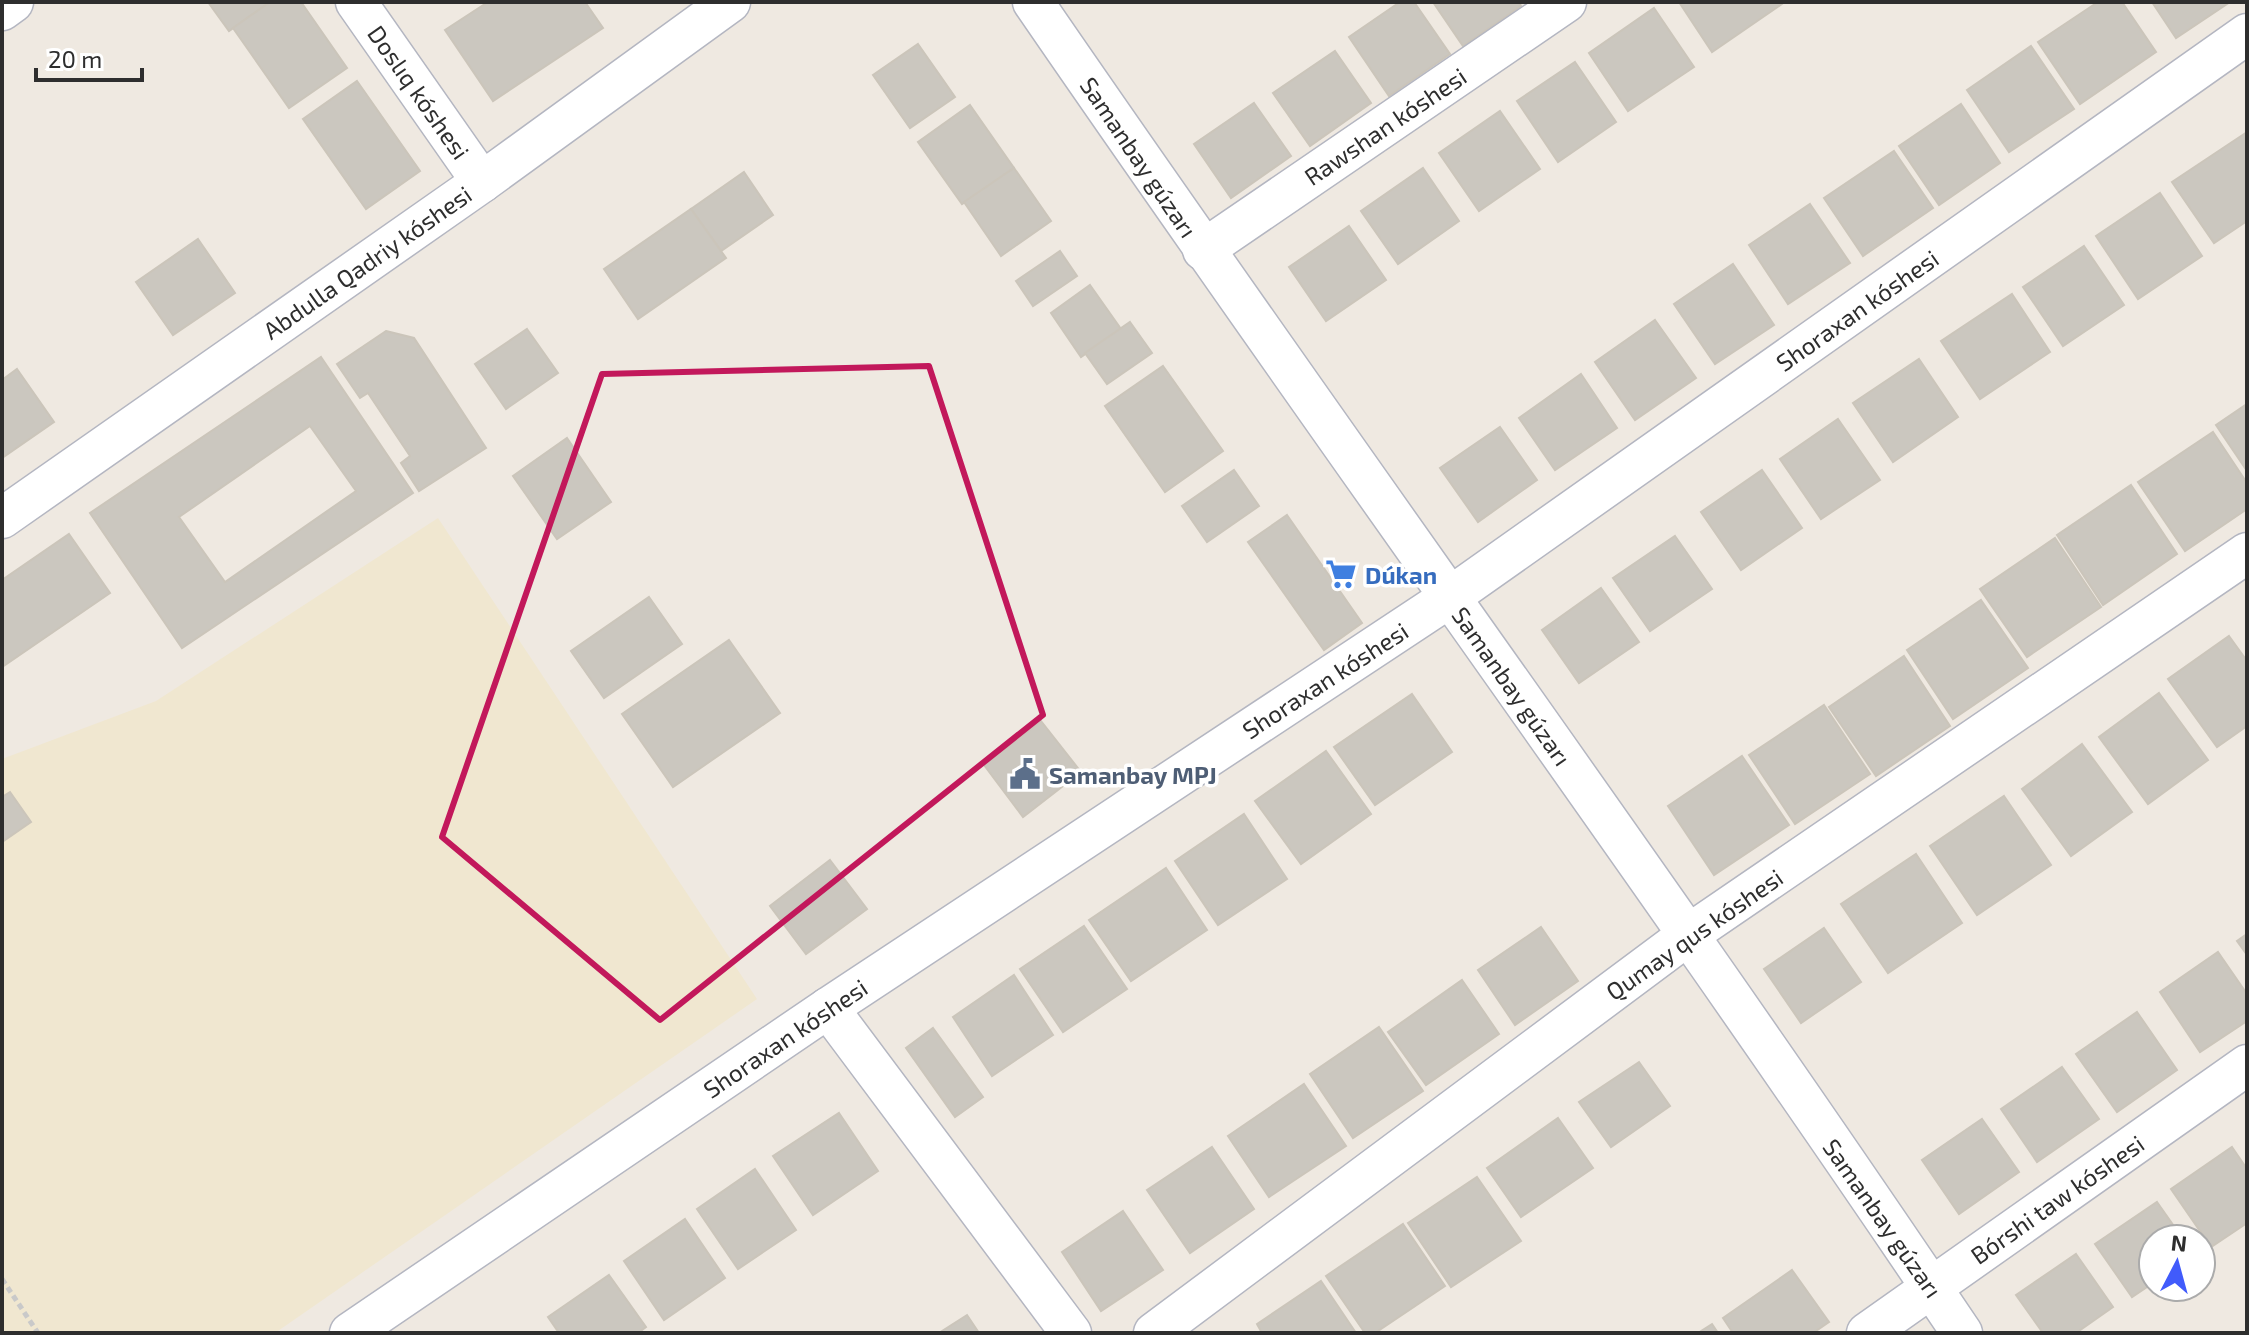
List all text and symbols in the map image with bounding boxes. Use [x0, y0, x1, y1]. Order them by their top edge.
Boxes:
street label: Doslıq kóshesi [362, 20, 476, 164]
scale bar [36, 32, 142, 82]
text: 20 m [48, 44, 102, 73]
street label: Rawshan kóshesi [1299, 61, 1471, 191]
street label: Samanbay gúzarı [1075, 71, 1203, 243]
street label: Abdulla Qadriy kóshesi [257, 179, 477, 345]
street label: Shoraxan kóshesi [1770, 243, 1944, 377]
supermarket icon: Dúkan [1324, 557, 1358, 591]
place label: Dúkan [1365, 560, 1437, 589]
street label: Samanbay gúzarı [1446, 601, 1578, 771]
street label: Shoraxan kóshesi [1237, 616, 1413, 744]
public building icon: Samanbay MPJ [1008, 757, 1042, 791]
place label: Samanbay MPJ [1049, 760, 1217, 789]
street label: Qumay qus kóshesi [1600, 862, 1788, 1006]
street label: Shoraxan kóshesi [697, 972, 873, 1104]
street label: Bórshi taw kóshesi [1965, 1128, 2149, 1270]
street label: Samanbay gúzarı [1817, 1133, 1949, 1303]
north arrow [2137, 1223, 2217, 1303]
text: N [2170, 1228, 2188, 1256]

